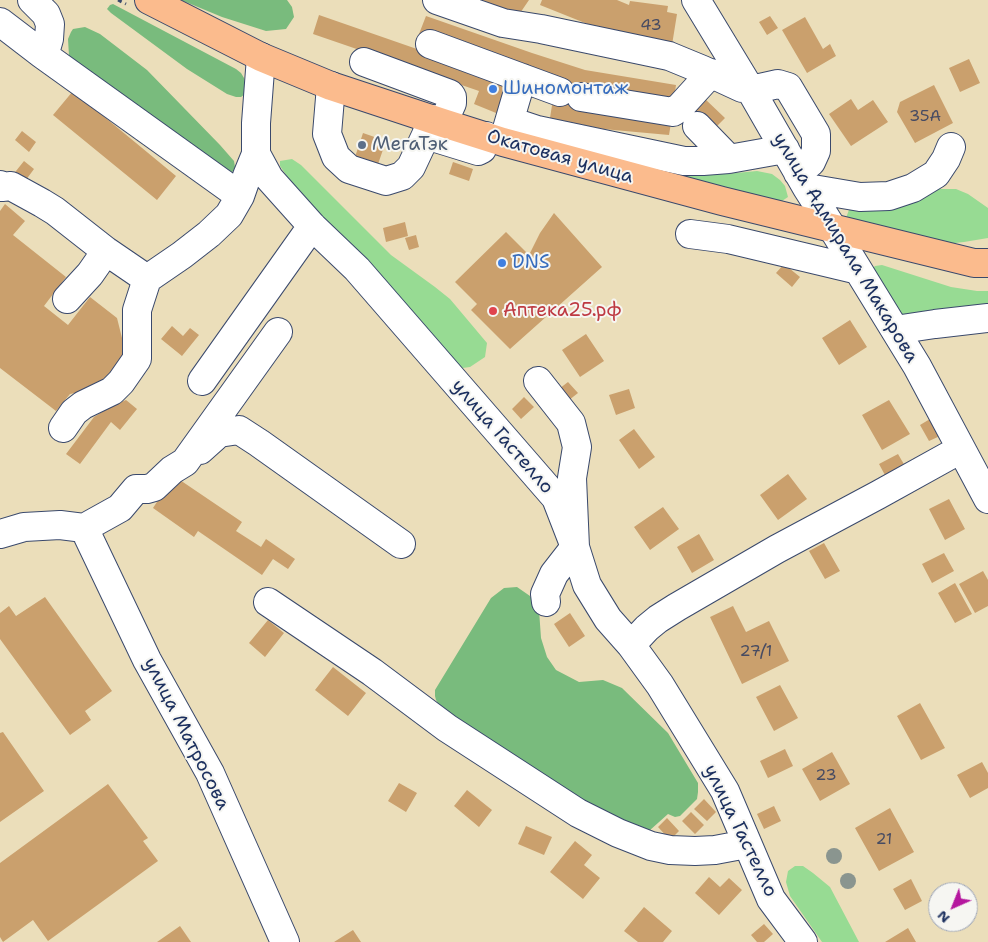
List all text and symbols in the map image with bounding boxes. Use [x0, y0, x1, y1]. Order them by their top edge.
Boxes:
house number: 43 [640, 16, 662, 36]
place label: Шиномонтаж [503, 78, 628, 100]
marker: Шиномонтаж [487, 83, 499, 95]
house number: 35А [909, 107, 941, 127]
street label: Окатовая улица [484, 125, 636, 189]
street label: улица Адмирала Макарова [767, 129, 923, 367]
place label: МегаТэк [372, 134, 448, 156]
marker: МегаТэк [356, 139, 368, 151]
place label: DNS [512, 252, 549, 274]
marker: DNS [496, 257, 508, 269]
place label: Аптека25.рф [503, 300, 621, 322]
marker: Аптека25.рф [487, 305, 499, 317]
street label: улица Гастелло [446, 375, 558, 499]
house number: 27/1 [740, 642, 772, 662]
street label: улица Матросова [138, 654, 234, 814]
street label: улица Гастелло [698, 761, 782, 901]
house number: 23 [815, 766, 837, 786]
house number: 21 [875, 830, 893, 850]
north arrow [928, 882, 978, 932]
text: N [933, 907, 954, 927]

